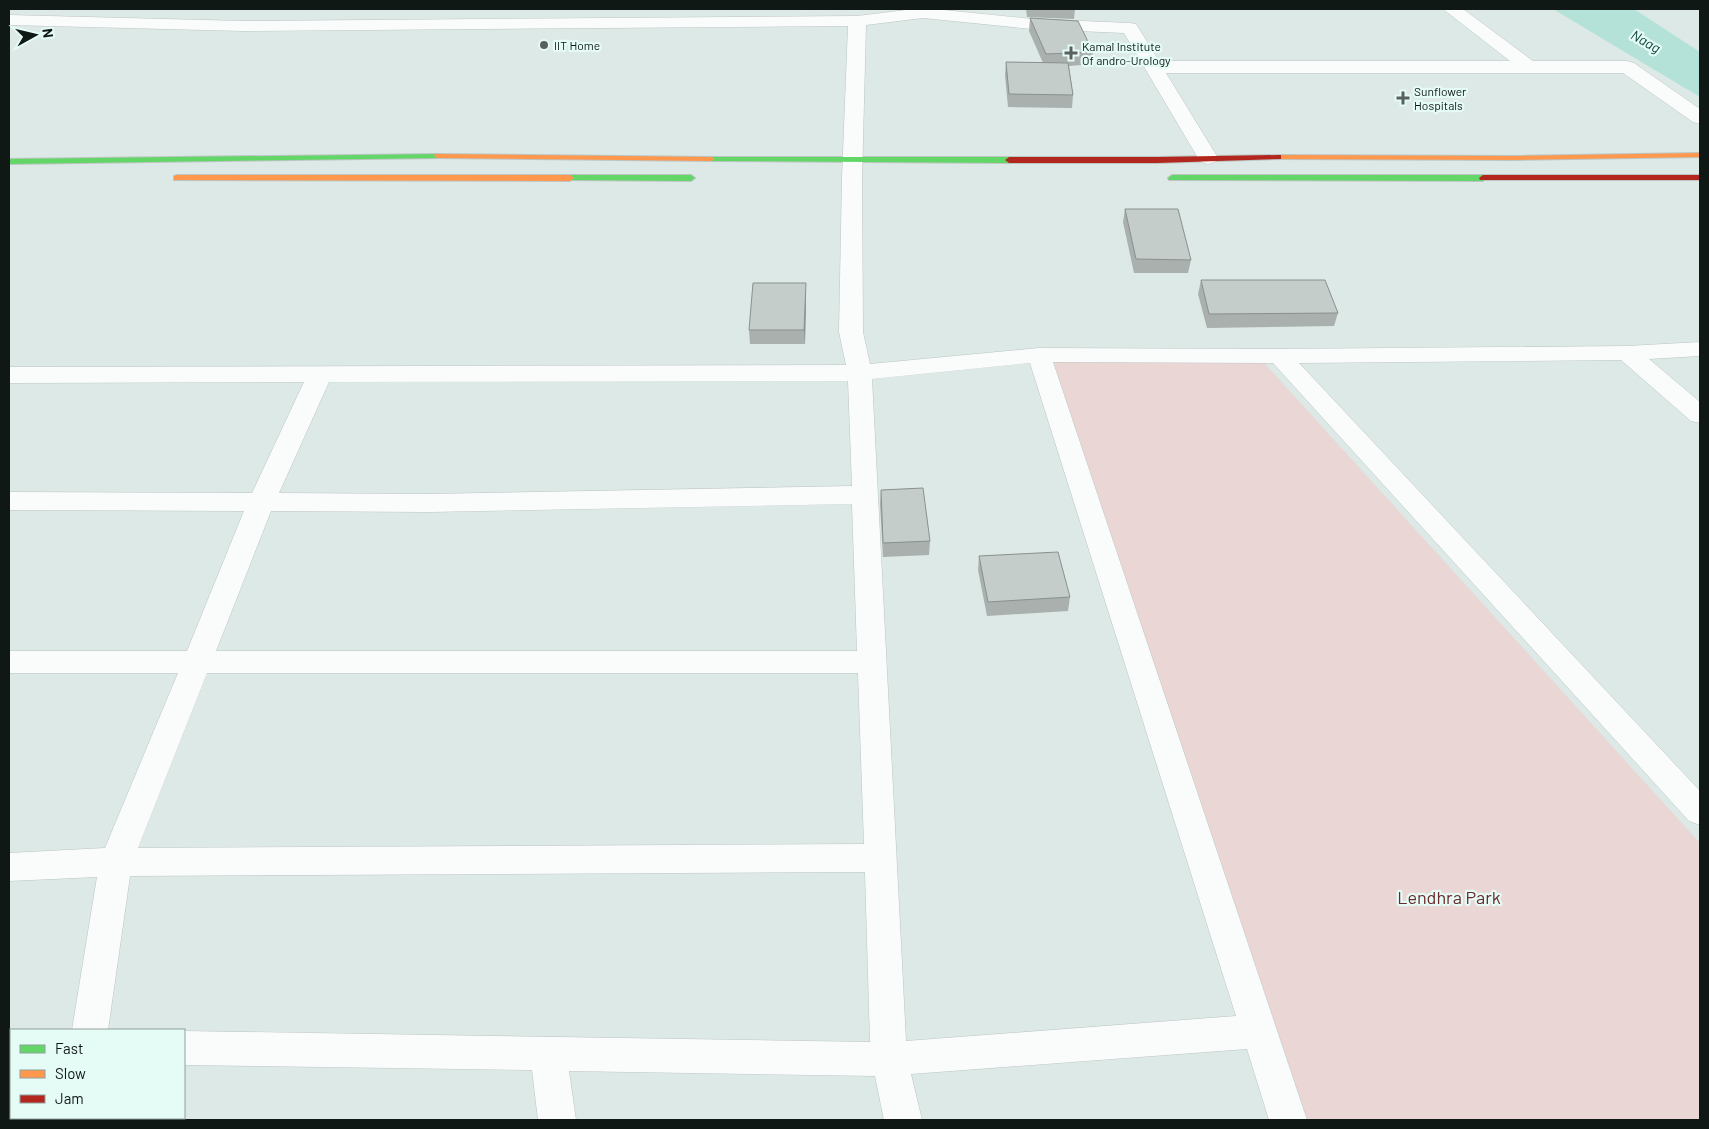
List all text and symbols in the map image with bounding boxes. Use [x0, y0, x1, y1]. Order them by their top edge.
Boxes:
north arrow [10, 10, 60, 60]
water label: Naag [1628, 26, 1664, 56]
text: N [39, 27, 57, 39]
place label: IIT Home [554, 38, 600, 52]
marker: IIT Home [538, 39, 550, 51]
place label: Kamal Institute Of andro-Urology [1082, 39, 1171, 67]
marker: Kamal Institute Of andro-Urology [1064, 46, 1078, 60]
place label: Sunflower Hospitals [1414, 84, 1467, 112]
marker: Sunflower Hospitals [1396, 91, 1410, 105]
park label: Lendhra Park [1397, 886, 1501, 908]
legend [10, 1029, 185, 1119]
text: Fast [55, 1039, 83, 1057]
text: Slow [55, 1064, 86, 1082]
text: Jam [55, 1089, 84, 1107]

